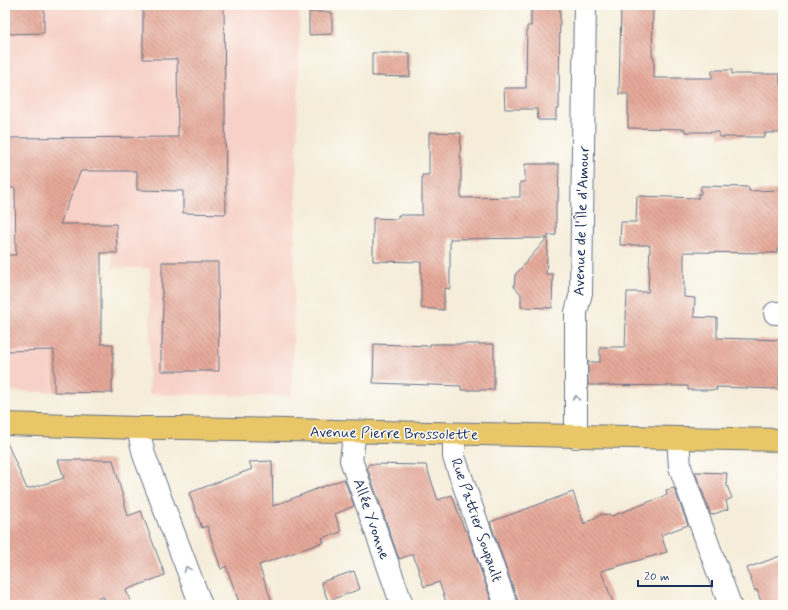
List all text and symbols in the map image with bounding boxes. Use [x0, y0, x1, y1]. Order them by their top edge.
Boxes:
street label: Avenue de l'Île d'Amour [569, 145, 595, 296]
one-way arrow [572, 395, 580, 401]
street label: Avenue Pierre Brossolette [310, 423, 478, 445]
street label: Rue Pattier Soupault [445, 456, 507, 585]
street label: Allée Yvonne [348, 476, 394, 562]
scale bar [638, 562, 712, 588]
one-way arrow [183, 565, 191, 572]
text: 20 m [644, 569, 670, 585]

